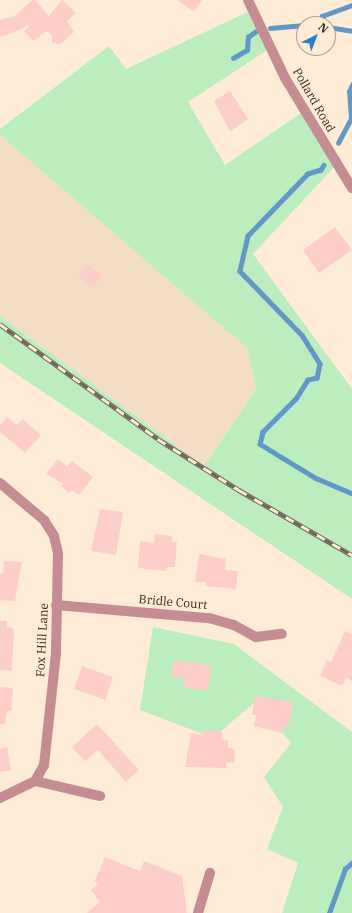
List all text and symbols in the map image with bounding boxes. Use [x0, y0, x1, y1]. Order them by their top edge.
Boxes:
north arrow [296, 16, 336, 56]
text: N [315, 20, 331, 36]
street label: Pollard Road [290, 65, 338, 135]
street label: Bridle Court [138, 592, 208, 612]
street label: Fox Hill Lane [33, 603, 51, 677]

